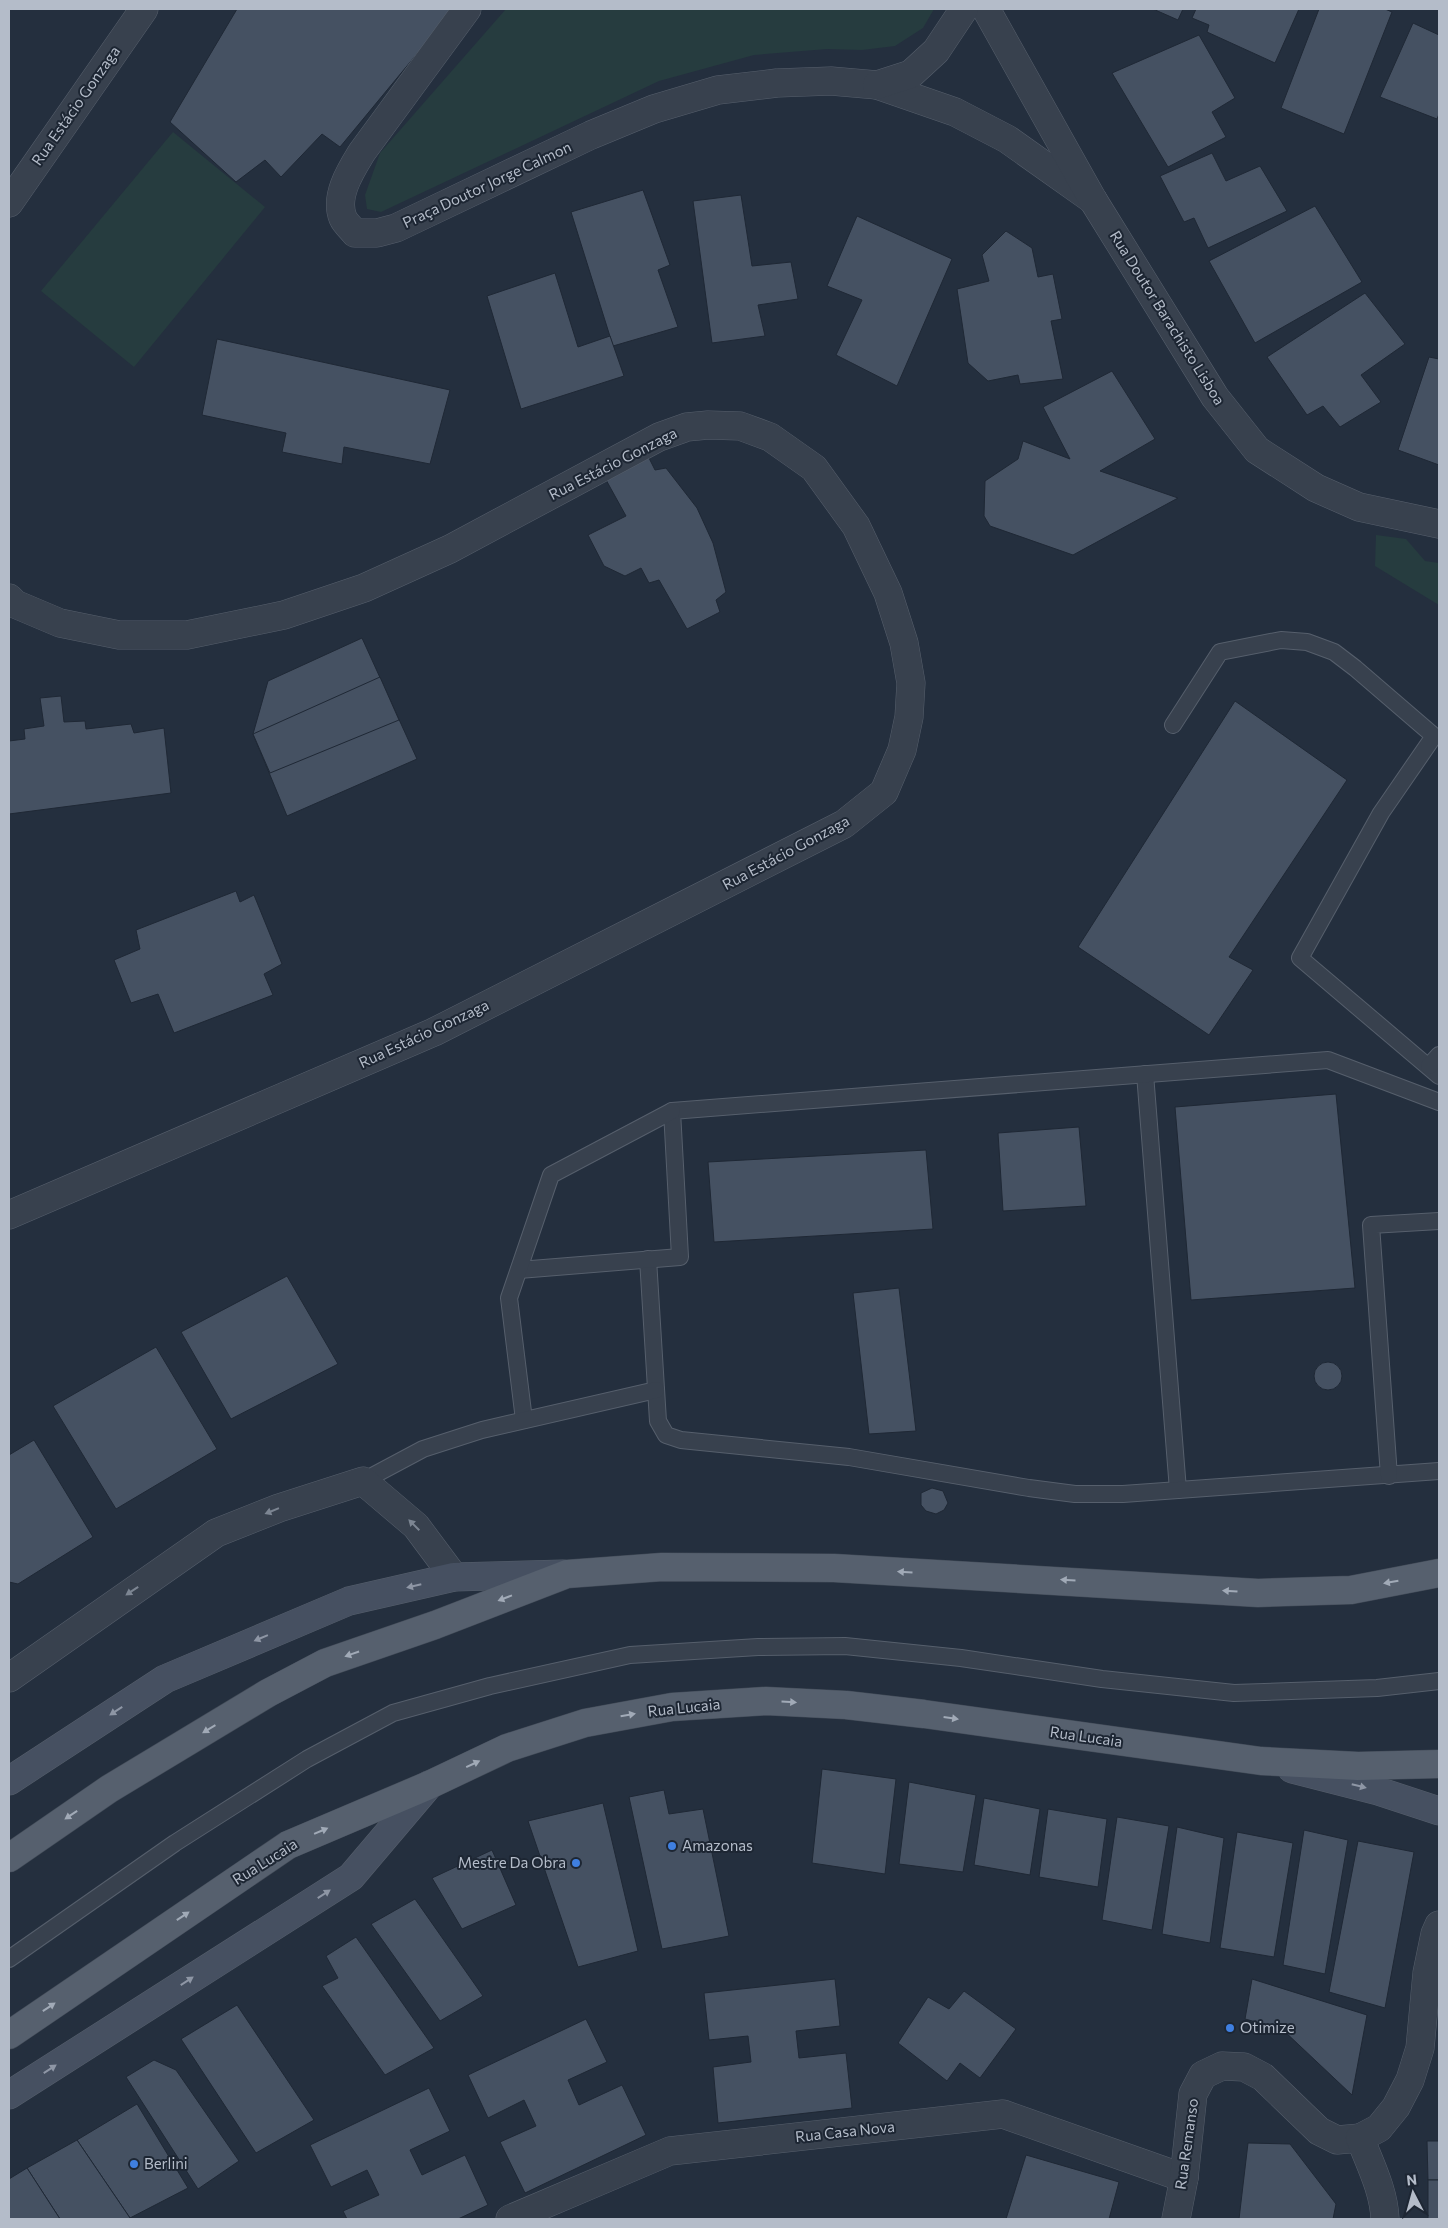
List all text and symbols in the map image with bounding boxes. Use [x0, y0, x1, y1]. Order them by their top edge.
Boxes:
street label: Rua Estácio Gonzaga [27, 42, 123, 169]
street label: Praça Doutor Jorge Calmon [399, 137, 574, 231]
street label: Rua Doutor Barachisto Lisboa [1107, 227, 1229, 408]
street label: Rua Estácio Gonzaga [545, 423, 680, 503]
street label: Rua Estácio Gonzaga [719, 811, 852, 893]
street label: Rua Estácio Gonzaga [356, 995, 491, 1071]
one-way arrow [265, 1507, 279, 1515]
one-way arrow [408, 1519, 420, 1531]
one-way arrow [897, 1567, 913, 1575]
one-way arrow [1059, 1576, 1075, 1584]
one-way arrow [1383, 1579, 1399, 1587]
one-way arrow [406, 1582, 422, 1590]
one-way arrow [125, 1586, 139, 1596]
one-way arrow [1221, 1586, 1237, 1594]
one-way arrow [497, 1594, 512, 1602]
one-way arrow [254, 1635, 268, 1643]
one-way arrow [345, 1651, 360, 1658]
street label: Rua Lucaia [647, 1694, 721, 1720]
one-way arrow [781, 1698, 797, 1706]
one-way arrow [109, 1706, 123, 1715]
one-way arrow [620, 1711, 636, 1719]
one-way arrow [943, 1714, 959, 1722]
street label: Rua Lucaia [1049, 1722, 1124, 1750]
one-way arrow [202, 1724, 215, 1733]
one-way arrow [466, 1760, 480, 1768]
one-way arrow [1352, 1782, 1367, 1790]
one-way arrow [64, 1810, 78, 1820]
one-way arrow [314, 1826, 328, 1834]
street label: Rua Lucaia [229, 1834, 300, 1888]
place label: Amazonas [682, 1836, 753, 1854]
marker: Amazonas [666, 1840, 678, 1852]
place label: Mestre Da Obra [458, 1853, 566, 1871]
marker: Mestre Da Obra [570, 1857, 582, 1869]
one-way arrow [317, 1889, 330, 1899]
one-way arrow [177, 1911, 190, 1921]
one-way arrow [180, 1977, 193, 1986]
one-way arrow [42, 2003, 56, 2012]
place label: Otimize [1240, 2018, 1295, 2036]
marker: Otimize [1224, 2022, 1236, 2034]
one-way arrow [43, 2064, 56, 2074]
street label: Rua Remanso [1171, 2097, 1201, 2191]
street label: Rua Casa Nova [794, 2117, 896, 2145]
place label: Berlini [144, 2154, 188, 2172]
marker: Berlini [128, 2158, 140, 2170]
north arrow [1388, 2168, 1438, 2218]
text: N [1405, 2171, 1418, 2189]

